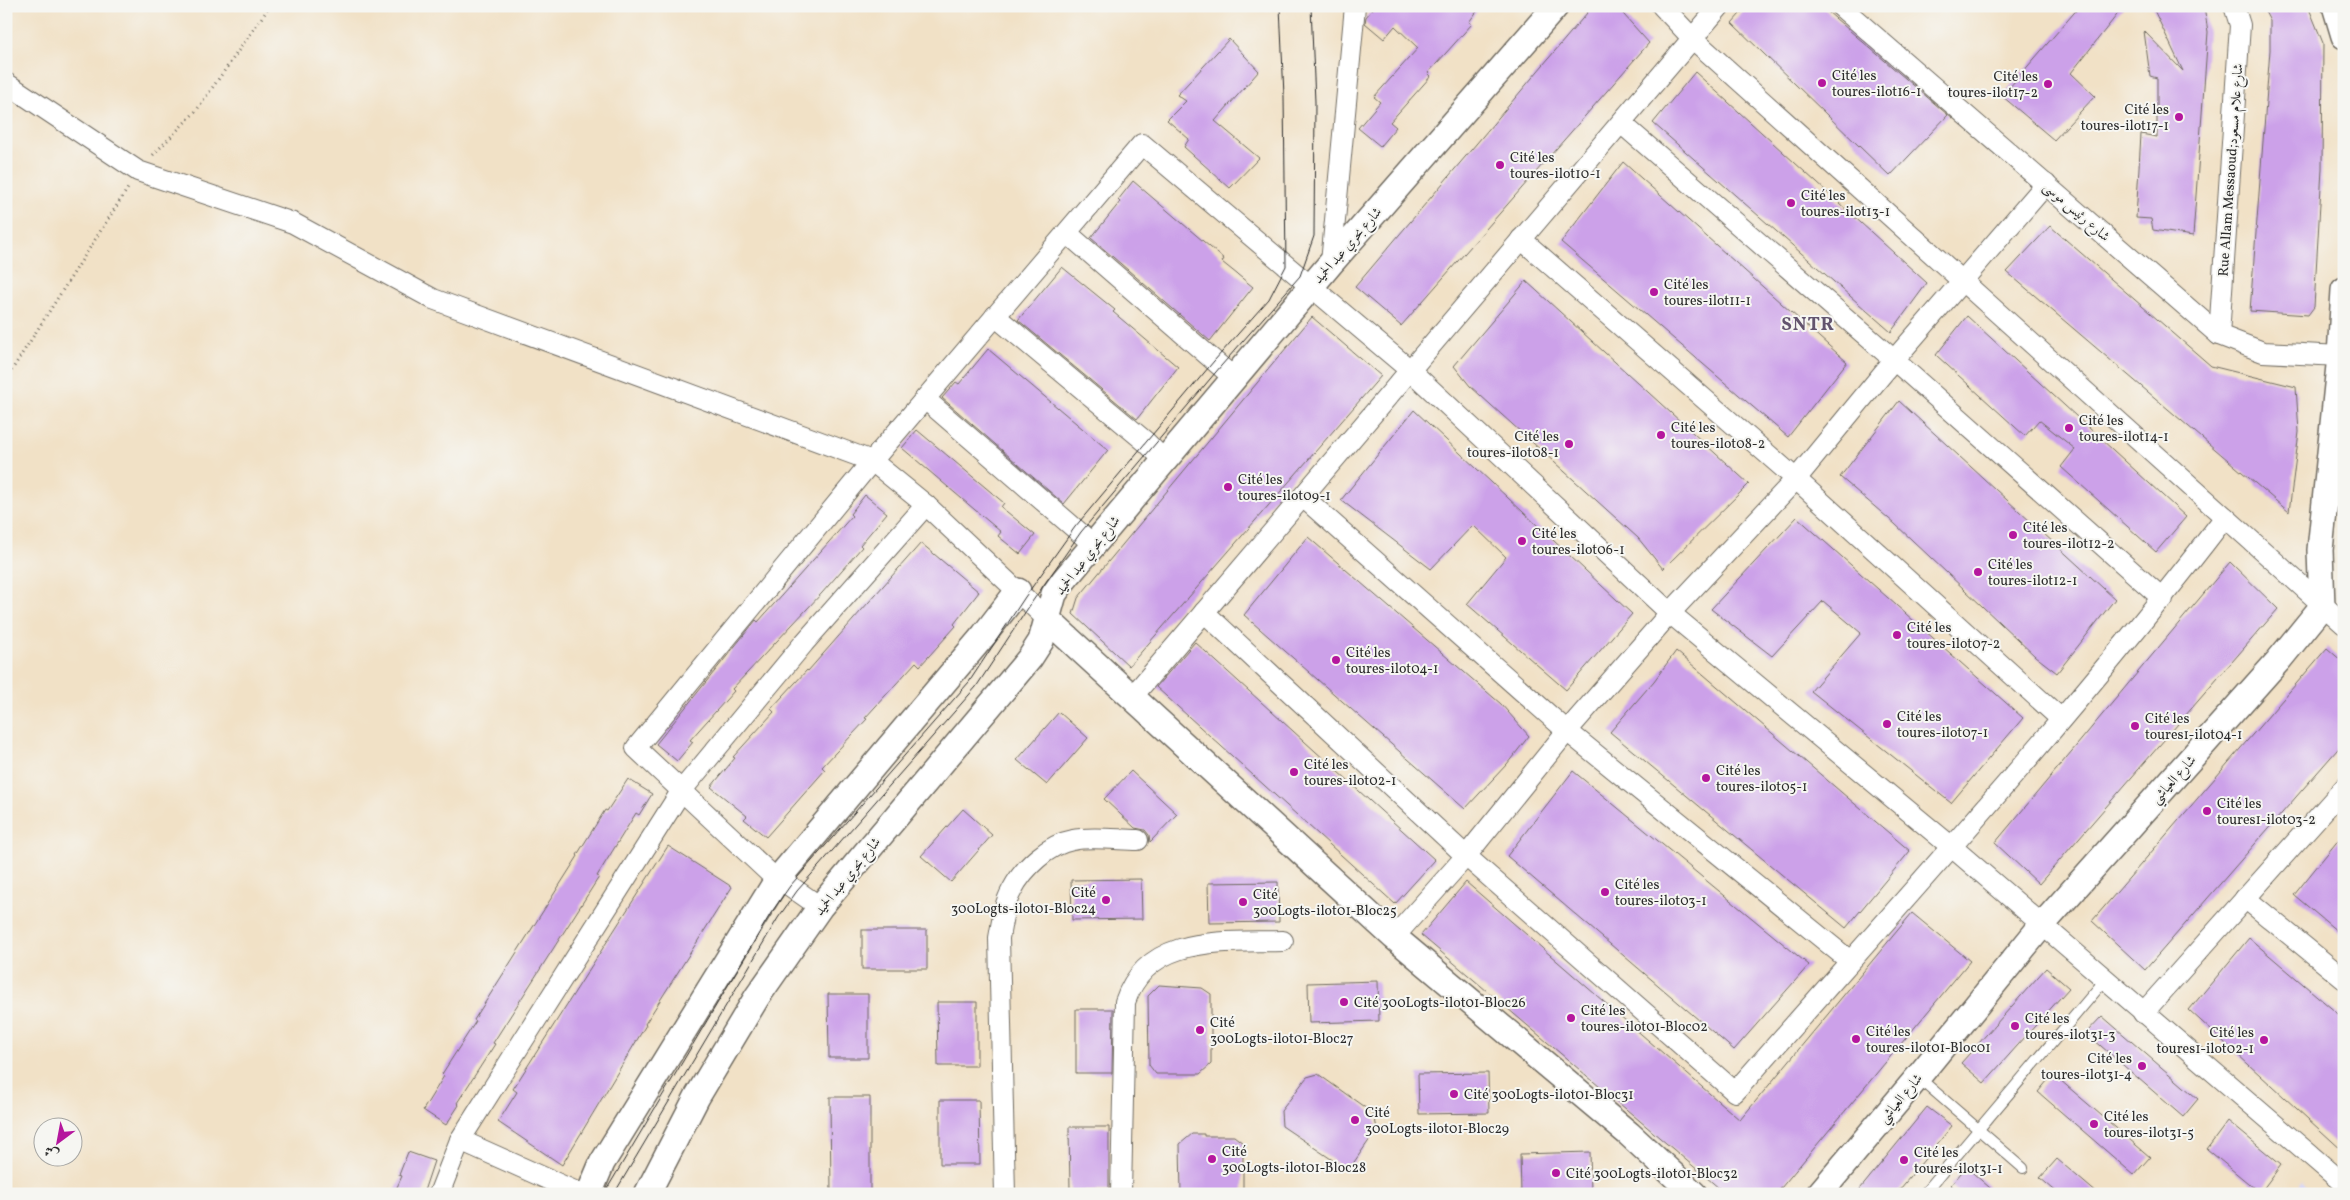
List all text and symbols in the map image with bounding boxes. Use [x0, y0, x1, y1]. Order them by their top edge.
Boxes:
street label: Rue Allam Messaoud;شارع علام مسعود [2215, 63, 2250, 277]
place label: Cité les toures-ilot16-1 [1832, 67, 1921, 102]
place label: Cité les toures-ilot17-2 [1948, 68, 2038, 103]
marker: Cité les toures-ilot16-1 [1816, 77, 1828, 89]
marker: Cité les toures-ilot17-2 [2042, 78, 2054, 90]
place label: Cité les toures-ilot17-1 [2081, 101, 2169, 136]
marker: Cité les toures-ilot17-1 [2173, 111, 2185, 123]
place label: Cité les toures-ilot10-1 [1510, 149, 1601, 184]
marker: Cité les toures-ilot10-1 [1494, 159, 1506, 171]
street label: شارع رئيس موسى [2038, 178, 2113, 247]
place label: Cité les toures-ilot13-1 [1801, 187, 1890, 222]
marker: Cité les toures-ilot13-1 [1785, 197, 1797, 209]
street label: شارع بحري عبد الحميد [1309, 203, 1388, 289]
place label: Cité les toures-ilot11-1 [1664, 276, 1751, 311]
marker: Cité les toures-ilot11-1 [1648, 286, 1660, 298]
district label: SNTR [1781, 312, 1835, 338]
place label: Cité les toures-ilot14-1 [2079, 412, 2169, 447]
place label: Cité les toures-ilot08-2 [1671, 419, 1765, 454]
marker: Cité les toures-ilot14-1 [2063, 422, 2075, 434]
place label: Cité les toures-ilot08-1 [1467, 428, 1559, 463]
marker: Cité les toures-ilot08-2 [1655, 429, 1667, 441]
marker: Cité les toures-ilot08-1 [1563, 438, 1575, 450]
place label: Cité les toures-ilot09-1 [1238, 471, 1331, 506]
marker: Cité les toures-ilot09-1 [1222, 481, 1234, 493]
street label: شارع بحري عبد الحميد [1051, 512, 1126, 600]
place label: Cité les toures-ilot12-2 [2023, 519, 2115, 554]
place label: Cité les toures-ilot06-1 [1532, 525, 1625, 560]
marker: Cité les toures-ilot12-2 [2007, 529, 2019, 541]
marker: Cité les toures-ilot06-1 [1516, 535, 1528, 547]
place label: Cité les toures-ilot12-1 [1988, 556, 2078, 591]
marker: Cité les toures-ilot12-1 [1972, 566, 1984, 578]
place label: Cité les toures-ilot07-2 [1907, 619, 2000, 654]
marker: Cité les toures-ilot07-2 [1891, 629, 1903, 641]
place label: Cité les toures-ilot04-1 [1346, 644, 1438, 679]
marker: Cité les toures-ilot04-1 [1330, 654, 1342, 666]
place label: Cité les toures-ilot07-1 [1897, 708, 1988, 743]
place label: Cité les toures1-ilot04-1 [2145, 710, 2242, 745]
marker: Cité les toures-ilot07-1 [1881, 718, 1893, 730]
marker: Cité les toures1-ilot04-1 [2129, 720, 2141, 732]
street label: شارع العياشي [2147, 752, 2203, 810]
place label: Cité les toures-ilot02-1 [1304, 756, 1396, 791]
place label: Cité les toures-ilot05-1 [1716, 762, 1808, 797]
marker: Cité les toures-ilot02-1 [1288, 766, 1300, 778]
marker: Cité les toures-ilot05-1 [1700, 772, 1712, 784]
place label: Cité les toures1-ilot03-2 [2217, 795, 2316, 830]
marker: Cité les toures1-ilot03-2 [2201, 805, 2213, 817]
street label: شارع بحري عبد الحميد [811, 834, 887, 921]
place label: Cité les toures-ilot03-1 [1615, 876, 1707, 911]
place label: Cité 300Logts-ilot01-Bloc24 [951, 884, 1096, 919]
place label: Cité 300Logts-ilot01-Bloc25 [1253, 886, 1397, 921]
marker: Cité les toures-ilot03-1 [1599, 886, 1611, 898]
marker: Cité 300Logts-ilot01-Bloc24 [1100, 894, 1112, 906]
marker: Cité 300Logts-ilot01-Bloc25 [1237, 896, 1249, 908]
place label: Cité 300Logts-ilot01-Bloc26 [1354, 994, 1526, 1013]
marker: Cité 300Logts-ilot01-Bloc26 [1338, 996, 1350, 1008]
place label: Cité les toures-ilot01-Bloc02 [1581, 1002, 1708, 1037]
place label: Cité les toures-ilot31-3 [2025, 1010, 2115, 1045]
marker: Cité les toures-ilot01-Bloc02 [1565, 1012, 1577, 1024]
place label: Cité 300Logts-ilot01-Bloc27 [1210, 1014, 1354, 1049]
marker: Cité les toures-ilot31-3 [2009, 1020, 2021, 1032]
place label: Cité les toures-ilot01-Bloc01 [1866, 1023, 1991, 1058]
marker: Cité 300Logts-ilot01-Bloc27 [1194, 1024, 1206, 1036]
place label: Cité les toures1-ilot02-1 [2157, 1024, 2254, 1059]
marker: Cité les toures-ilot01-Bloc01 [1850, 1033, 1862, 1045]
marker: Cité les toures1-ilot02-1 [2258, 1034, 2270, 1046]
place label: Cité les toures-ilot31-4 [2041, 1050, 2132, 1085]
marker: Cité les toures-ilot31-4 [2136, 1060, 2148, 1072]
street label: شارع العياشي [1875, 1070, 1930, 1130]
place label: Cité 300Logts-ilot01-Bloc31 [1464, 1086, 1634, 1105]
marker: Cité 300Logts-ilot01-Bloc31 [1448, 1088, 1460, 1100]
place label: Cité 300Logts-ilot01-Bloc29 [1365, 1104, 1509, 1139]
place label: Cité les toures-ilot31-5 [2104, 1108, 2194, 1143]
marker: Cité 300Logts-ilot01-Bloc29 [1349, 1114, 1361, 1126]
north arrow [32, 1118, 82, 1168]
marker: Cité les toures-ilot31-5 [2088, 1118, 2100, 1130]
text: ش [41, 1140, 63, 1163]
place label: Cité 300Logts-ilot01-Bloc28 [1222, 1143, 1366, 1178]
place label: Cité les toures-ilot31-1 [1914, 1144, 2003, 1179]
marker: Cité 300Logts-ilot01-Bloc28 [1206, 1153, 1218, 1165]
marker: Cité les toures-ilot31-1 [1898, 1154, 1910, 1166]
place label: Cité 300Logts-ilot01-Bloc32 [1566, 1165, 1738, 1184]
marker: Cité 300Logts-ilot01-Bloc32 [1550, 1167, 1562, 1179]

